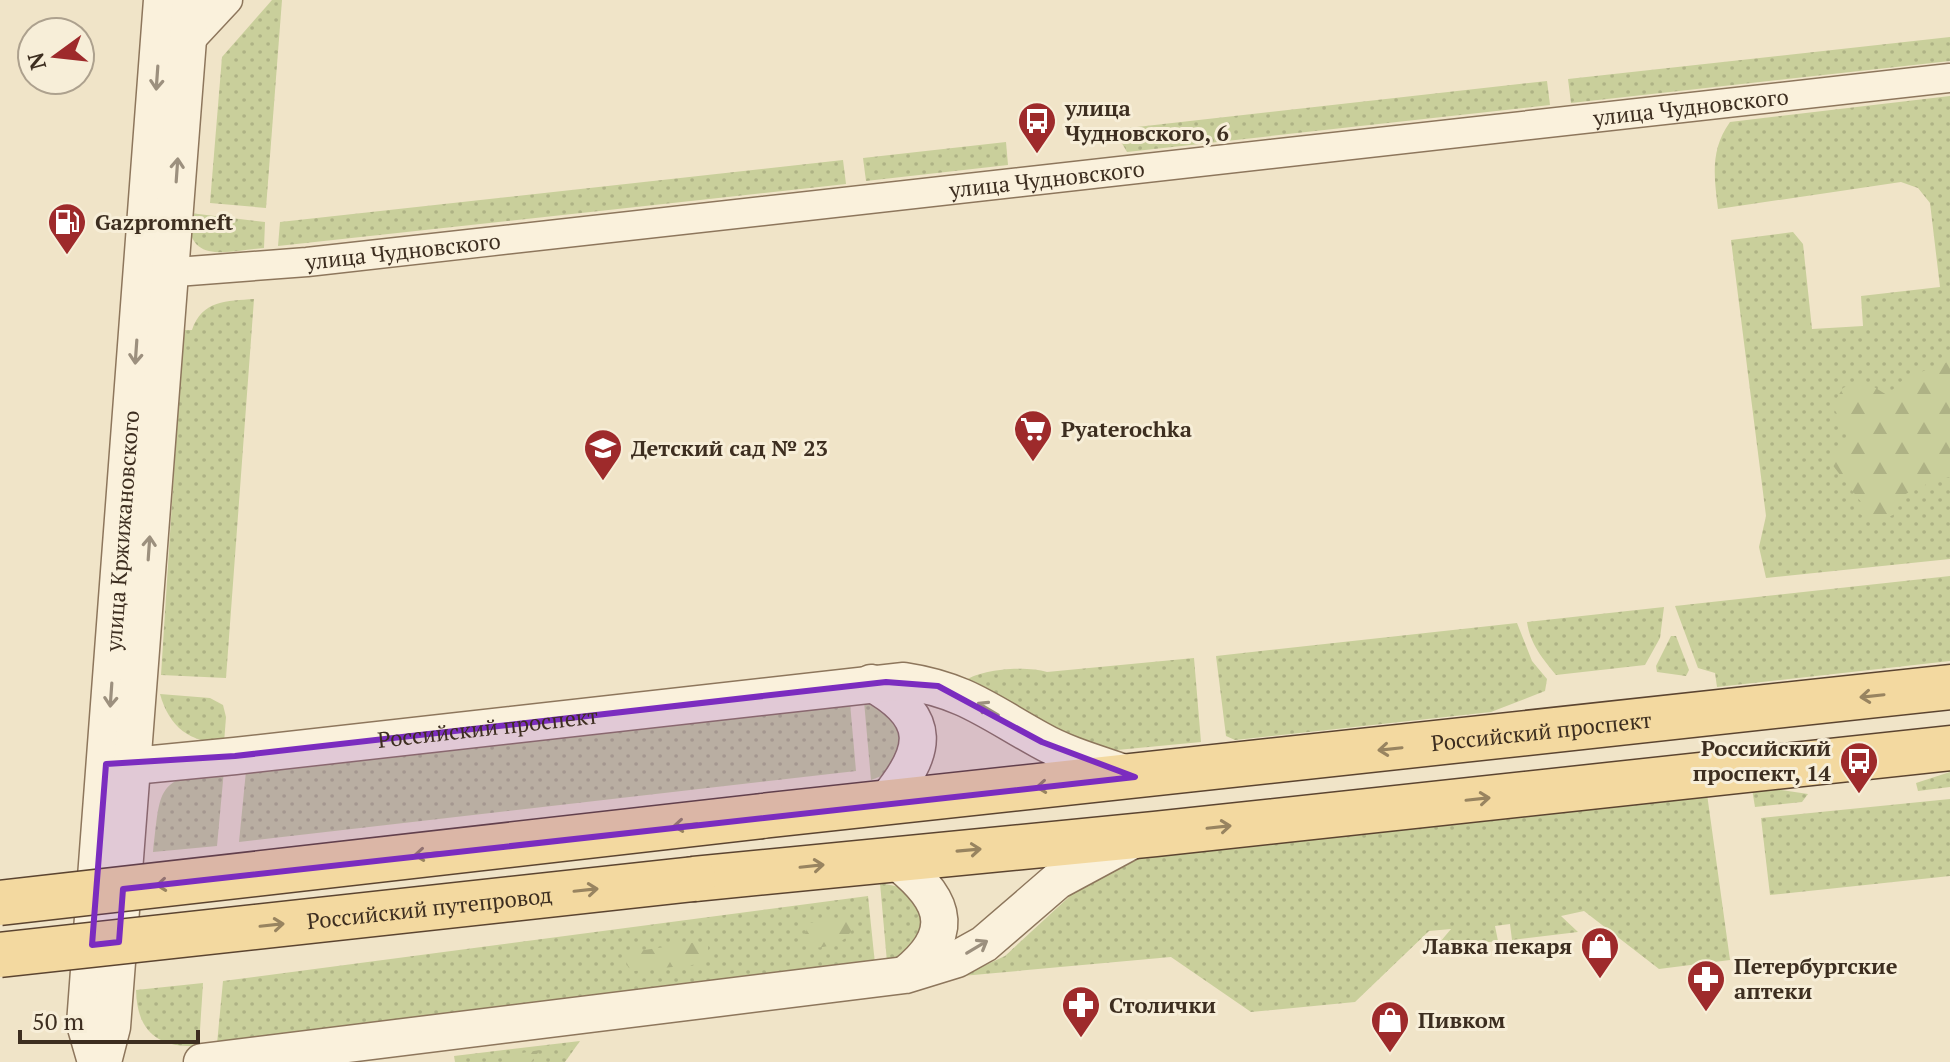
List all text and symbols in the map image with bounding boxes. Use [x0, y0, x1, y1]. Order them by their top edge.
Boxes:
north arrow [16, 16, 96, 96]
text: N [20, 49, 52, 73]
one-way arrow [149, 64, 164, 91]
street label: улица Чудновского [1591, 81, 1790, 132]
place label: улица Чудновского, 6 [1064, 93, 1229, 147]
bus stop icon: улица Чудновского, 6 [1016, 100, 1058, 155]
street label: улица Чудновского [947, 153, 1146, 204]
one-way arrow [170, 157, 185, 184]
fuel station icon: Gazpromneft [46, 201, 88, 256]
place label: Gazpromneft [95, 207, 234, 236]
street label: улица Чудновского [303, 225, 502, 276]
one-way arrow [128, 338, 143, 365]
supermarket icon: Pyaterochka [1012, 408, 1054, 463]
street label: улица Кржижановского [98, 409, 145, 654]
place label: Pyaterochka [1061, 414, 1192, 443]
school or university icon: Детский сад № 23 [582, 427, 624, 482]
place label: Детский сад № 23 [631, 433, 828, 462]
one-way arrow [142, 535, 157, 562]
one-way arrow [103, 681, 118, 708]
one-way arrow [1860, 688, 1886, 703]
street label: Российский проспект [376, 700, 600, 754]
one-way arrow [977, 701, 1000, 717]
street label: Российский проспект [1430, 704, 1653, 757]
place label: Российский проспект, 14 [1693, 733, 1832, 787]
bus stop icon: Российский проспект, 14 [1838, 740, 1880, 795]
one-way arrow [1377, 741, 1404, 756]
one-way arrow [1035, 778, 1062, 793]
one-way arrow [1464, 791, 1491, 806]
one-way arrow [672, 818, 699, 833]
one-way arrow [1205, 819, 1232, 834]
one-way arrow [955, 843, 982, 858]
one-way arrow [413, 847, 440, 862]
one-way arrow [798, 859, 825, 874]
one-way arrow [155, 876, 182, 891]
street label: Российский путепровод [305, 880, 554, 935]
one-way arrow [573, 883, 599, 898]
one-way arrow [258, 917, 285, 932]
shop icon: Лавка пекаря [1579, 925, 1621, 980]
place label: Лавка пекаря [1422, 931, 1572, 960]
one-way arrow [965, 939, 988, 955]
place label: Петербургские аптеки [1734, 951, 1898, 1005]
pharmacy icon: Петербургские аптеки [1685, 958, 1727, 1013]
pharmacy icon: Столички [1060, 984, 1102, 1039]
place label: Столички [1109, 990, 1216, 1019]
scale bar [20, 994, 198, 1044]
shop icon: Пивком [1369, 999, 1411, 1054]
text: 50 m [32, 1005, 84, 1037]
place label: Пивком [1418, 1005, 1506, 1034]

